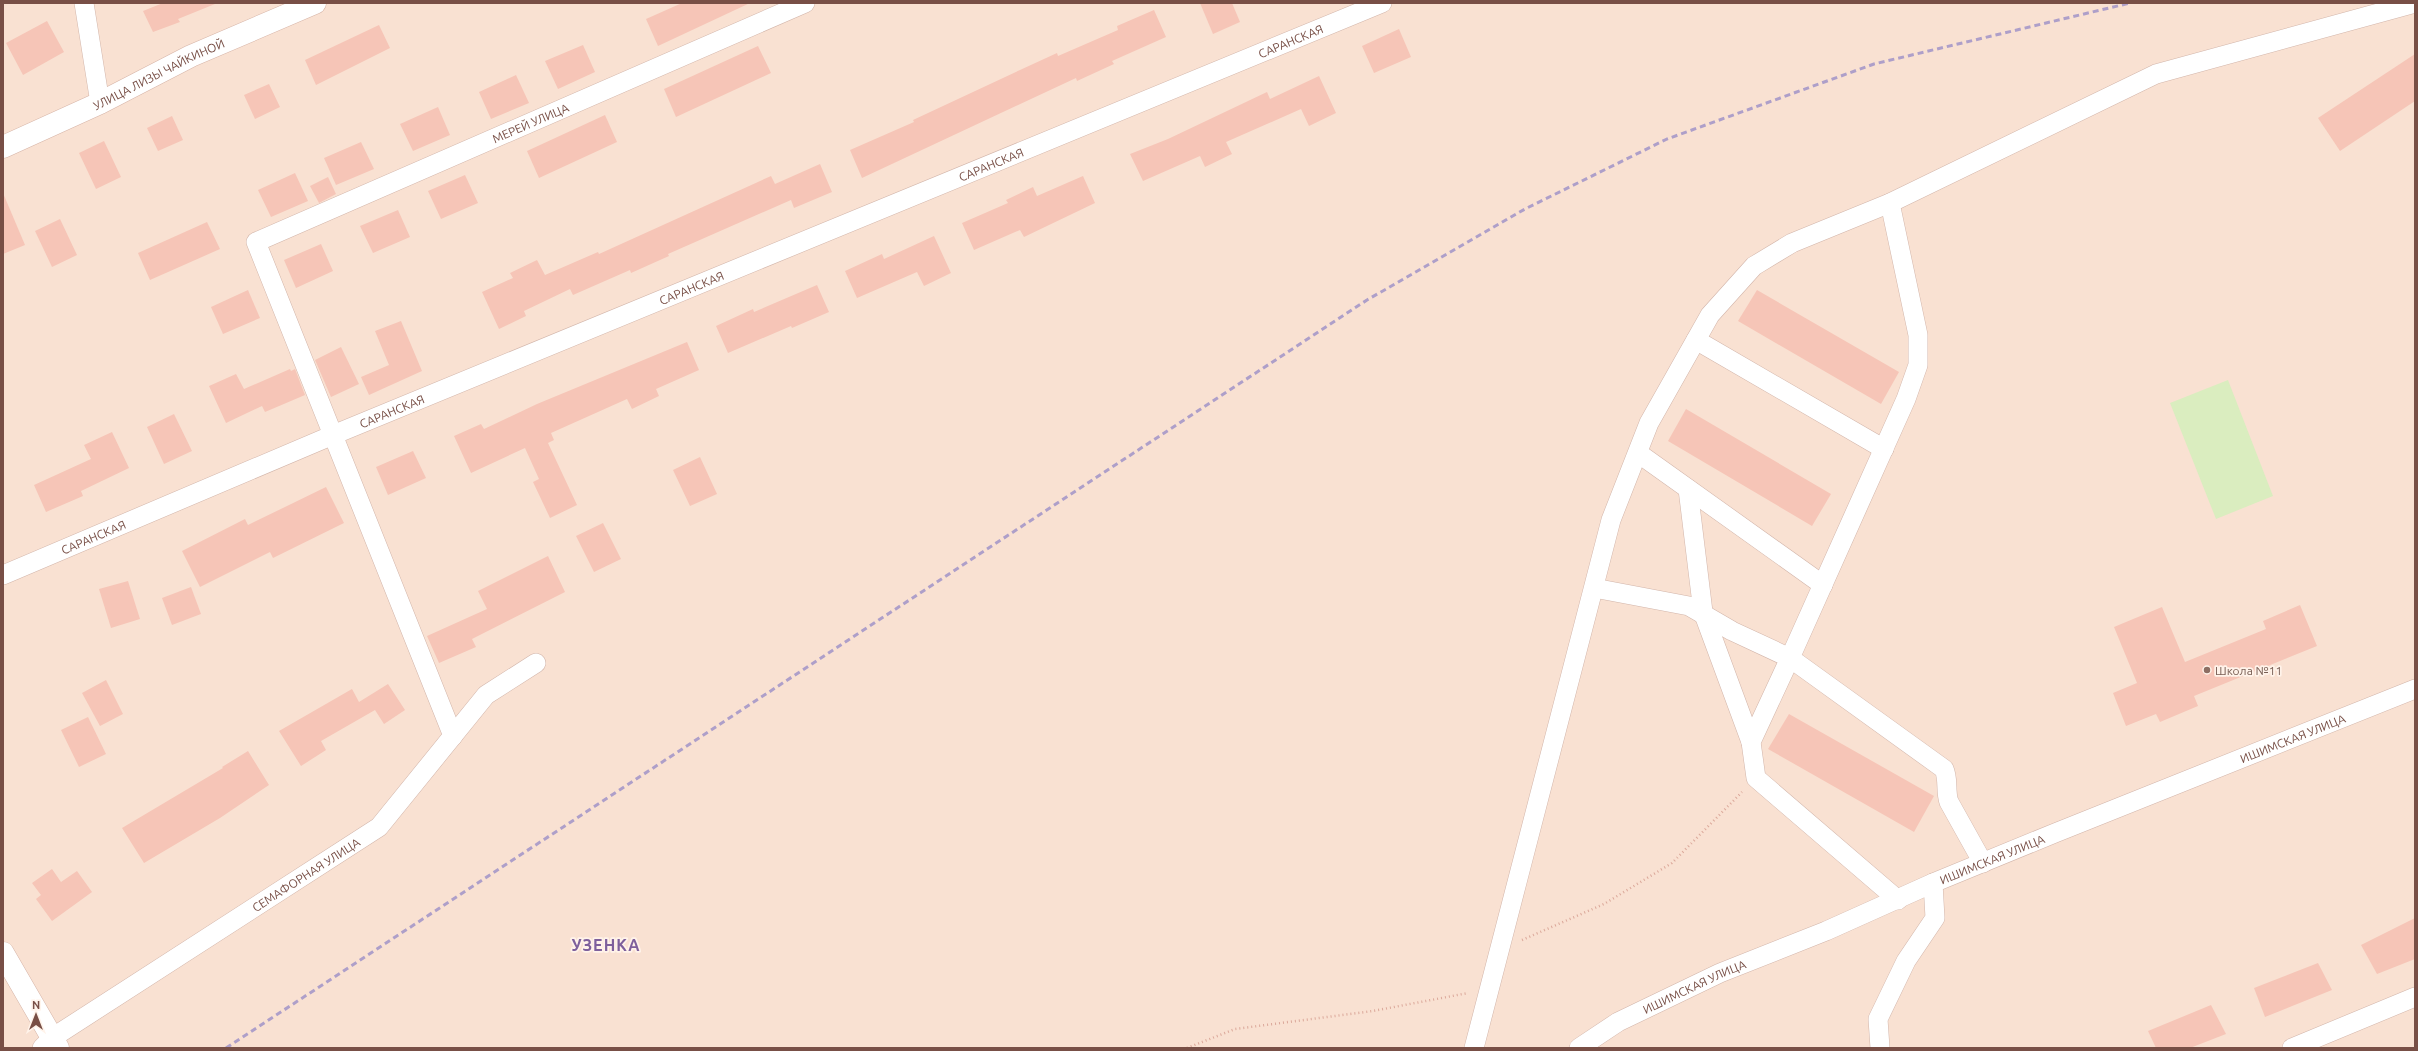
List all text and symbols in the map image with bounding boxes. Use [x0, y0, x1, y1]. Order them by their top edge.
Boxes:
street label: САРАНСКАЯ [1256, 22, 1325, 60]
street label: УЛИЦА ЛИЗЫ ЧАЙКИНОЙ [91, 36, 226, 112]
street label: МЕРЕЙ УЛИЦА [490, 100, 571, 145]
street label: САРАНСКАЯ [957, 145, 1025, 183]
street label: САРАНСКАЯ [657, 268, 726, 307]
street label: САРАНСКАЯ [357, 392, 426, 430]
street label: САРАНСКАЯ [59, 517, 127, 556]
place label: Школа №11 [2215, 664, 2282, 677]
marker: Школа №11 [2202, 665, 2212, 675]
street label: ИШИМСКАЯ УЛИЦА [2238, 711, 2347, 765]
street label: ИШИМСКАЯ УЛИЦА [1938, 832, 2046, 886]
street label: СЕМАФОРНАЯ УЛИЦА [249, 835, 362, 914]
district label: УЗЕНКА [571, 936, 641, 954]
street label: ИШИМСКАЯ УЛИЦА [1640, 957, 1748, 1016]
north arrow [16, 995, 56, 1035]
text: N [32, 999, 40, 1011]

